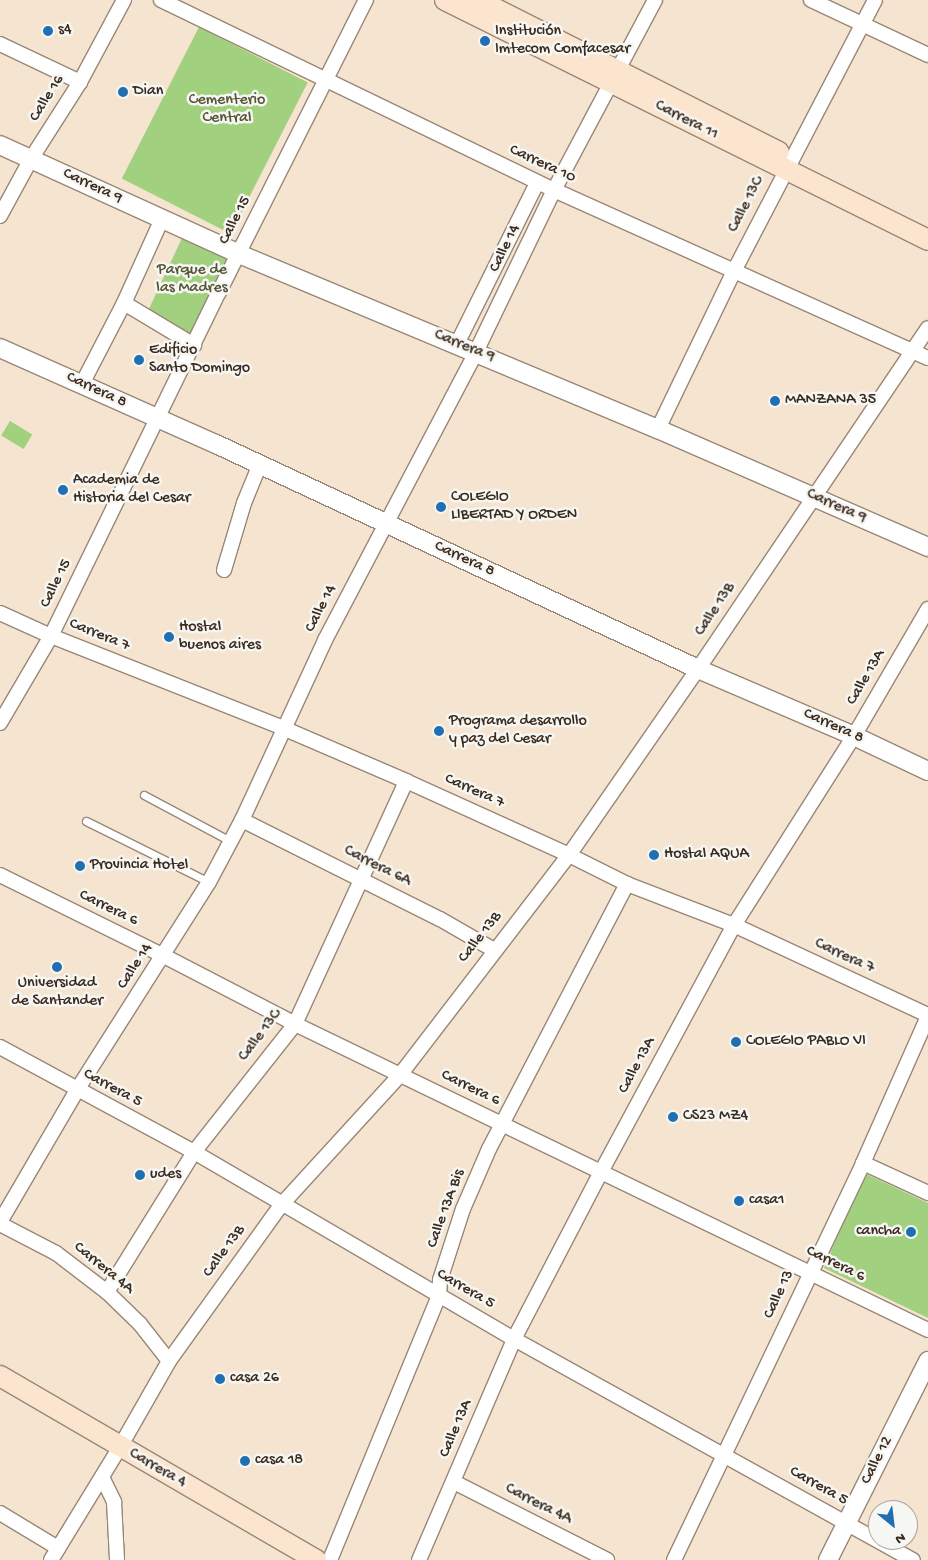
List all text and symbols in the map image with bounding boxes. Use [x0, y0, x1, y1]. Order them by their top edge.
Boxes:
place label: s4 [58, 21, 71, 41]
place label: Institución Imtecom Comfacesar [495, 22, 630, 60]
marker: s4 [42, 25, 54, 37]
marker: Institución Imtecom Comfacesar [479, 35, 491, 47]
street label: Calle 16 [26, 72, 70, 126]
place label: Dian [133, 82, 163, 102]
marker: Dian [117, 86, 129, 98]
park label: Cementerio Central [189, 91, 265, 129]
street label: Carrera 11 [651, 97, 721, 145]
street label: Carrera 10 [506, 141, 578, 189]
street label: Carrera 9 [59, 165, 125, 209]
street label: Calle 13C [725, 174, 769, 236]
street label: Calle 15 [216, 194, 256, 248]
street label: Calle 14 [486, 222, 526, 276]
park label: Parque de las Madres [156, 261, 228, 299]
street label: Carrera 9 [431, 326, 497, 368]
place label: Edificio Santo Domingo [149, 341, 250, 379]
marker: Edificio Santo Domingo [133, 354, 145, 366]
street label: Carrera 8 [63, 369, 129, 413]
place label: MANZANA 35 [785, 391, 876, 411]
marker: MANZANA 35 [769, 395, 781, 407]
place label: Academia de Historia del Cesar [73, 471, 190, 509]
marker: Academia de Historia del Cesar [57, 484, 69, 496]
street label: Carrera 9 [803, 485, 869, 529]
place label: COLEGIO LIBERTAD Y ORDEN [451, 488, 577, 526]
marker: COLEGIO LIBERTAD Y ORDEN [435, 501, 447, 513]
street label: Carrera 8 [431, 538, 497, 582]
street label: Calle 15 [37, 557, 77, 611]
street label: Calle 13B [692, 580, 740, 640]
street label: Calle 14 [302, 582, 342, 636]
street label: Carrera 7 [66, 615, 132, 657]
place label: Hostal buenos aires [179, 618, 261, 656]
marker: Hostal buenos aires [163, 631, 175, 643]
street label: Calle 13A [843, 647, 891, 709]
street label: Carrera 8 [800, 705, 866, 749]
place label: Programa desarrollo y paz del Cesar [449, 712, 587, 750]
marker: Programa desarrollo y paz del Cesar [433, 725, 445, 737]
street label: Carrera 7 [441, 770, 507, 814]
street label: Carrera 6A [340, 842, 414, 892]
place label: Hostal AQUA [664, 845, 749, 865]
marker: Hostal AQUA [648, 849, 660, 861]
place label: Provincia Hotel [90, 856, 188, 876]
marker: Provincia Hotel [74, 860, 86, 872]
street label: Carrera 6 [75, 886, 141, 932]
street label: Calle 13B [455, 909, 507, 967]
street label: Carrera 7 [811, 935, 877, 979]
street label: Calle 14 [114, 941, 158, 993]
marker: Universidad de Santander [51, 961, 63, 973]
place label: Universidad de Santander [11, 974, 103, 1012]
street label: Calle 13C [235, 1006, 287, 1066]
place label: COLEGIO PABLO VI [746, 1032, 866, 1052]
street label: Calle 13A [615, 1035, 661, 1097]
marker: COLEGIO PABLO VI [730, 1036, 742, 1048]
street label: Carrera 5 [79, 1066, 145, 1112]
street label: Carrera 6 [437, 1066, 503, 1112]
place label: CS23 MZ4 [683, 1107, 748, 1127]
marker: CS23 MZ4 [667, 1111, 679, 1123]
place label: udes [150, 1165, 181, 1185]
street label: Calle 13A Bis [424, 1167, 470, 1251]
marker: udes [134, 1169, 146, 1181]
place label: casa1 [749, 1191, 785, 1211]
marker: casa1 [733, 1195, 745, 1207]
street label: Calle 13B [200, 1222, 250, 1282]
place label: cancha [856, 1222, 901, 1242]
marker: cancha [905, 1226, 917, 1238]
street label: Carrera 4A [69, 1239, 137, 1299]
street label: Carrera 6 [802, 1242, 868, 1288]
street label: Carrera 5 [433, 1266, 497, 1314]
street label: Calle 13 [760, 1268, 800, 1322]
place label: casa 26 [230, 1369, 279, 1389]
marker: casa 26 [214, 1373, 226, 1385]
street label: Calle 13A [436, 1397, 478, 1461]
street label: Calle 12 [858, 1434, 898, 1488]
street label: Carrera 4 [125, 1445, 189, 1493]
place label: casa 18 [255, 1451, 303, 1471]
marker: casa 18 [239, 1455, 251, 1467]
street label: Carrera 5 [785, 1463, 851, 1511]
street label: Carrera 4A [501, 1480, 575, 1530]
north arrow [868, 1500, 918, 1550]
text: N [892, 1528, 908, 1547]

